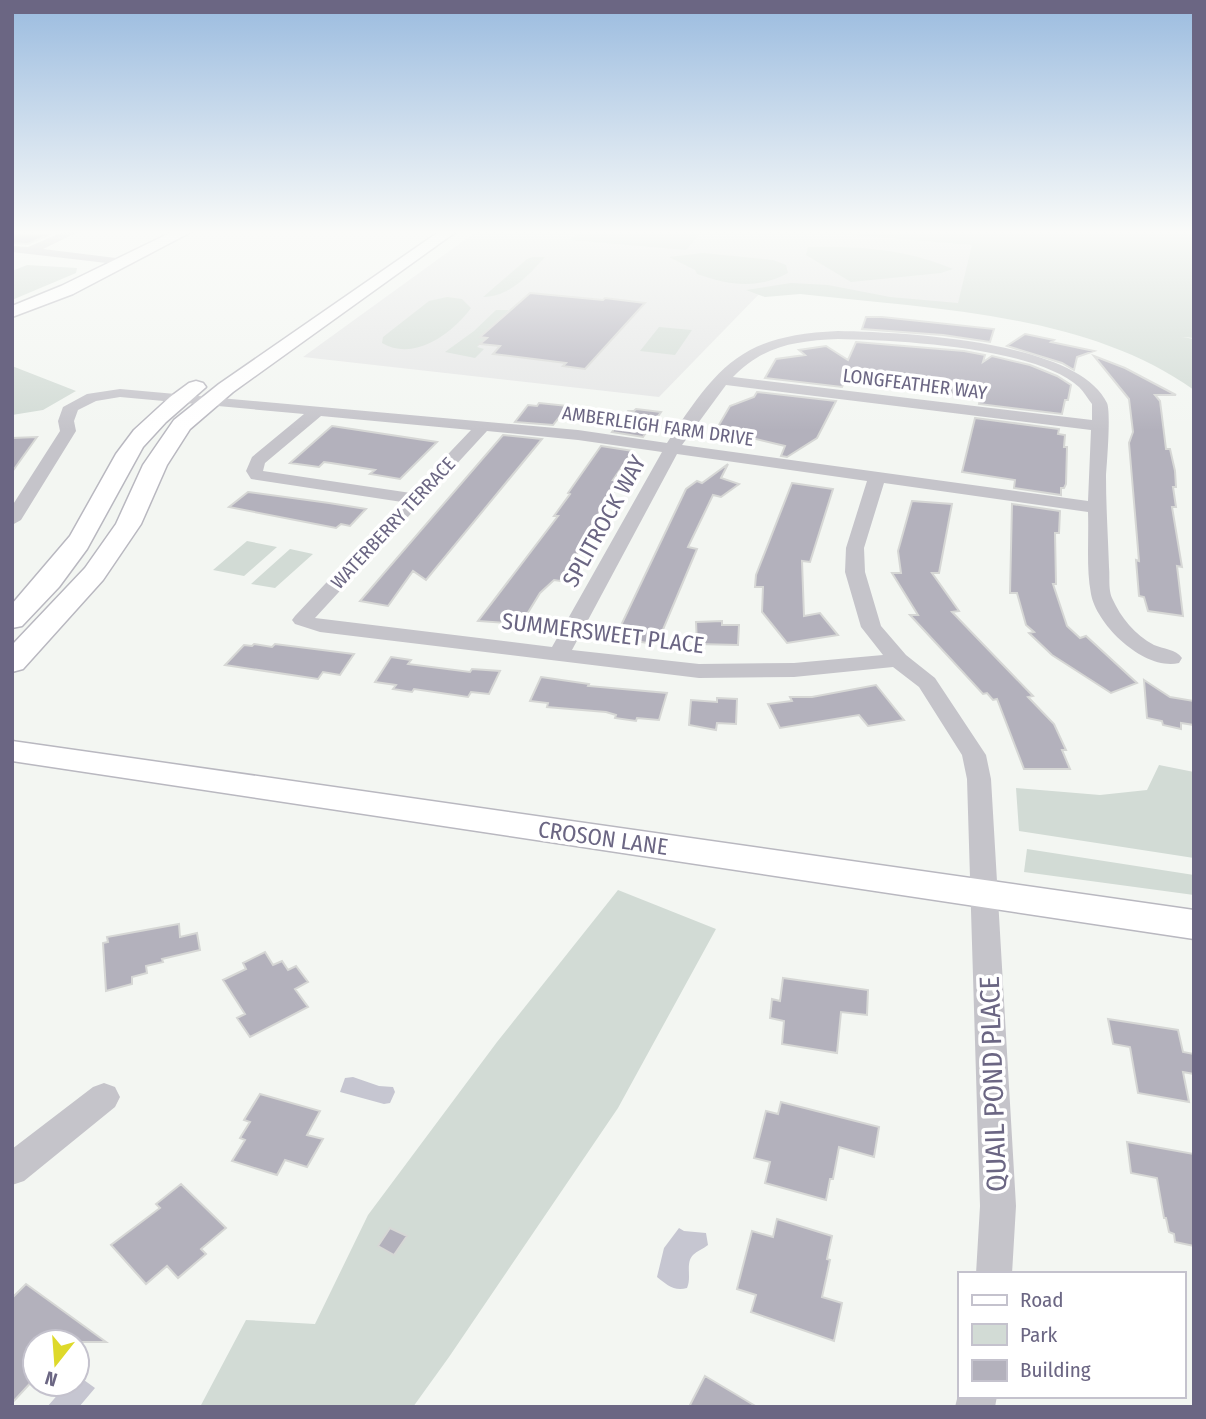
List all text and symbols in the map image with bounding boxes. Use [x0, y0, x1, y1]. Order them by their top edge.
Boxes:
street label: LONGFEATHER WAY [842, 364, 989, 404]
street label: AMBERLEIGH FARM DRIVE [561, 401, 755, 451]
street label: SPLITROCK WAY [556, 450, 652, 592]
street label: WATERBERRY TERRACE [326, 452, 460, 594]
street label: SUMMERSWEET PLACE [500, 607, 706, 659]
street label: CROSON LANE [536, 815, 670, 861]
street label: QUAIL POND PLACE [973, 976, 1013, 1192]
legend [958, 1272, 1185, 1398]
text: Road [1020, 1287, 1064, 1313]
text: Park [1020, 1322, 1058, 1348]
north arrow [21, 1328, 91, 1398]
text: Building [1020, 1357, 1091, 1383]
text: N [42, 1366, 60, 1391]

